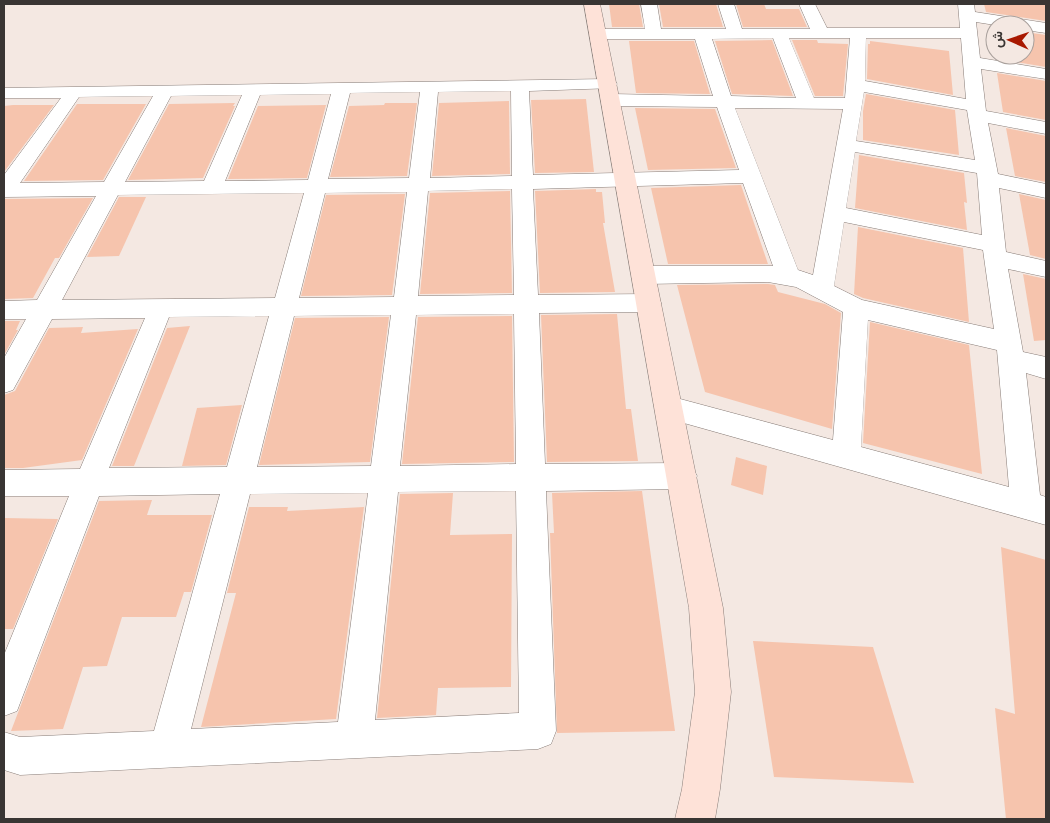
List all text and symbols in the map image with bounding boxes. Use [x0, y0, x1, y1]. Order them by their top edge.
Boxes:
north arrow [985, 15, 1035, 65]
text: ش [989, 31, 1006, 48]

